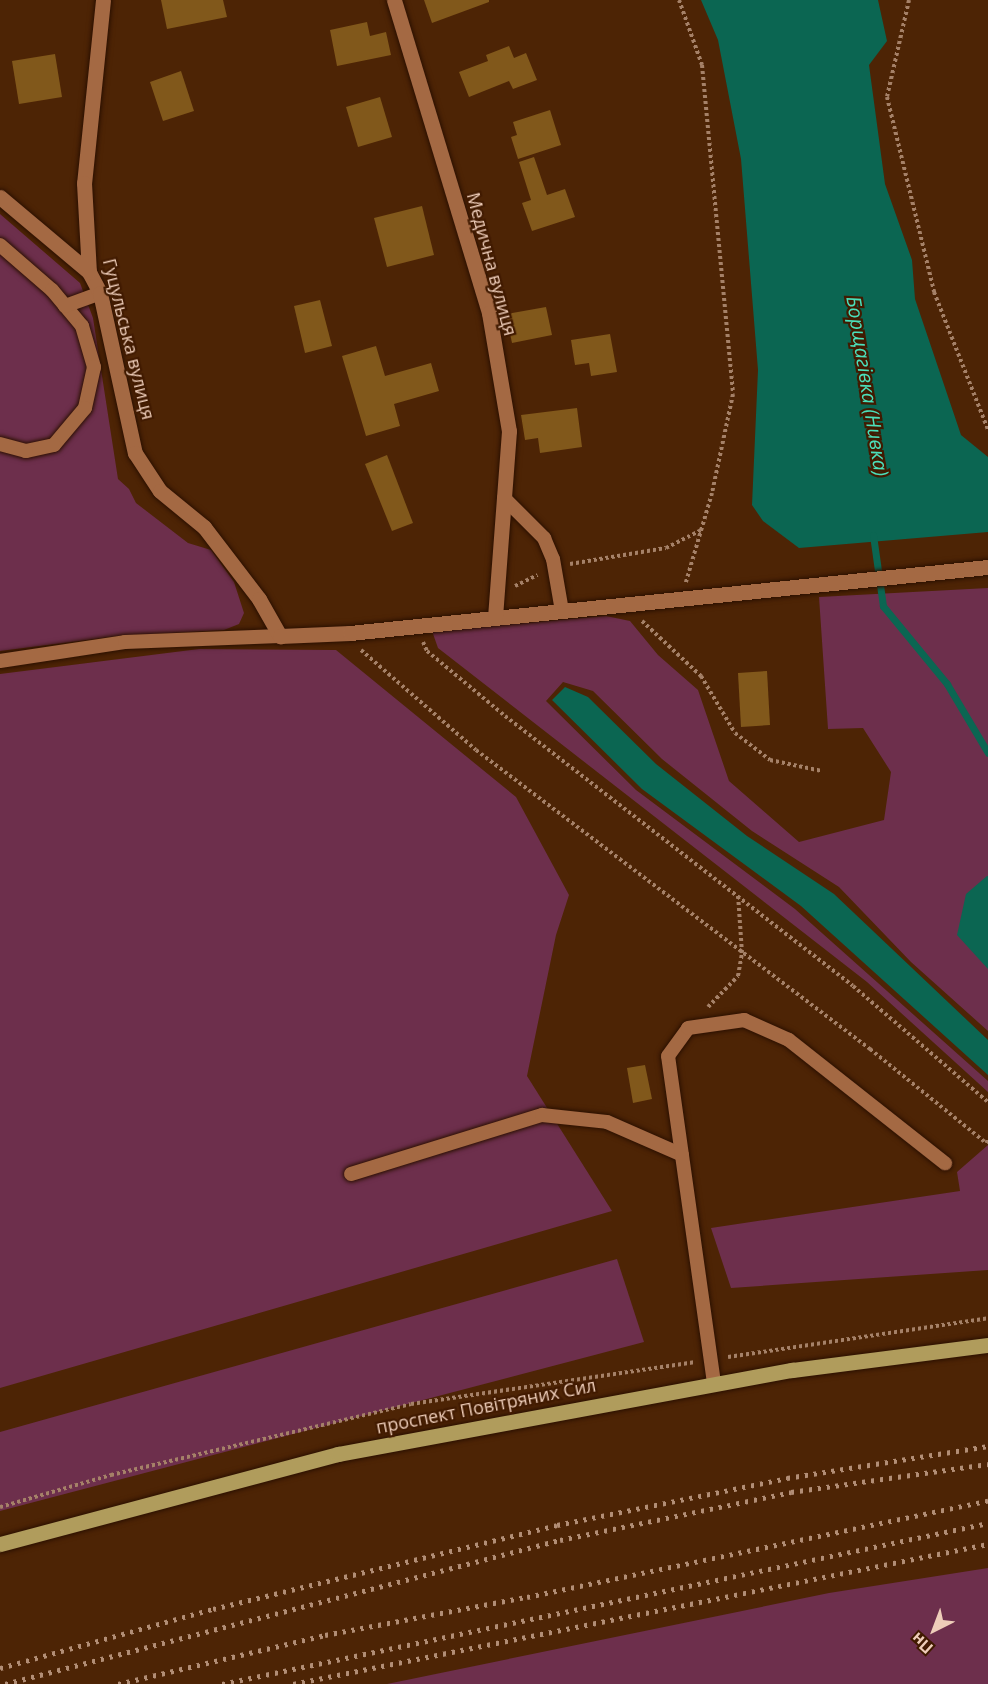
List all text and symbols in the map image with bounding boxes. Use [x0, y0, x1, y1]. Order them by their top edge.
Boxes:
street label: Медична вулиця [462, 190, 522, 338]
street label: Гуцульська вулиця [99, 256, 159, 422]
water label: Борщагівка (Нивка) [842, 294, 894, 478]
street label: проспект Повітряних Сил [374, 1374, 598, 1438]
north arrow [904, 1600, 964, 1660]
text: Пн [906, 1628, 938, 1659]

